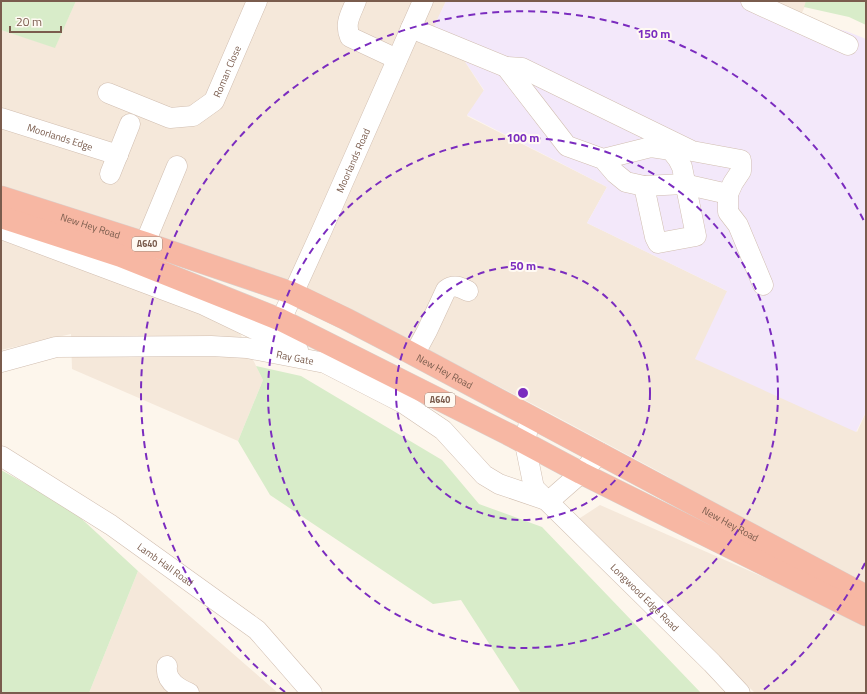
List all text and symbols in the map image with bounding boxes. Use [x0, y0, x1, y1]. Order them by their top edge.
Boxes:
scale bar [10, 8, 61, 34]
text: 20 m [16, 12, 42, 31]
text: 150 m [638, 24, 670, 43]
street label: Roman Close [209, 43, 245, 100]
street label: Moorlands Edge [25, 120, 95, 155]
street label: Moorlands Road [332, 126, 374, 195]
text: 100 m [507, 128, 539, 147]
street label: New Hey Road [59, 210, 122, 243]
road number: A640 [132, 237, 162, 251]
text: 50 m [510, 256, 536, 275]
street label: Ray Gate [275, 347, 315, 369]
street label: New Hey Road [414, 350, 475, 393]
centre of rings [516, 386, 530, 400]
road number: A640 [425, 393, 455, 407]
street label: New Hey Road [699, 503, 761, 545]
street label: Lamb Hall Road [134, 539, 196, 590]
street label: Longwood Edge Road [607, 560, 682, 635]

